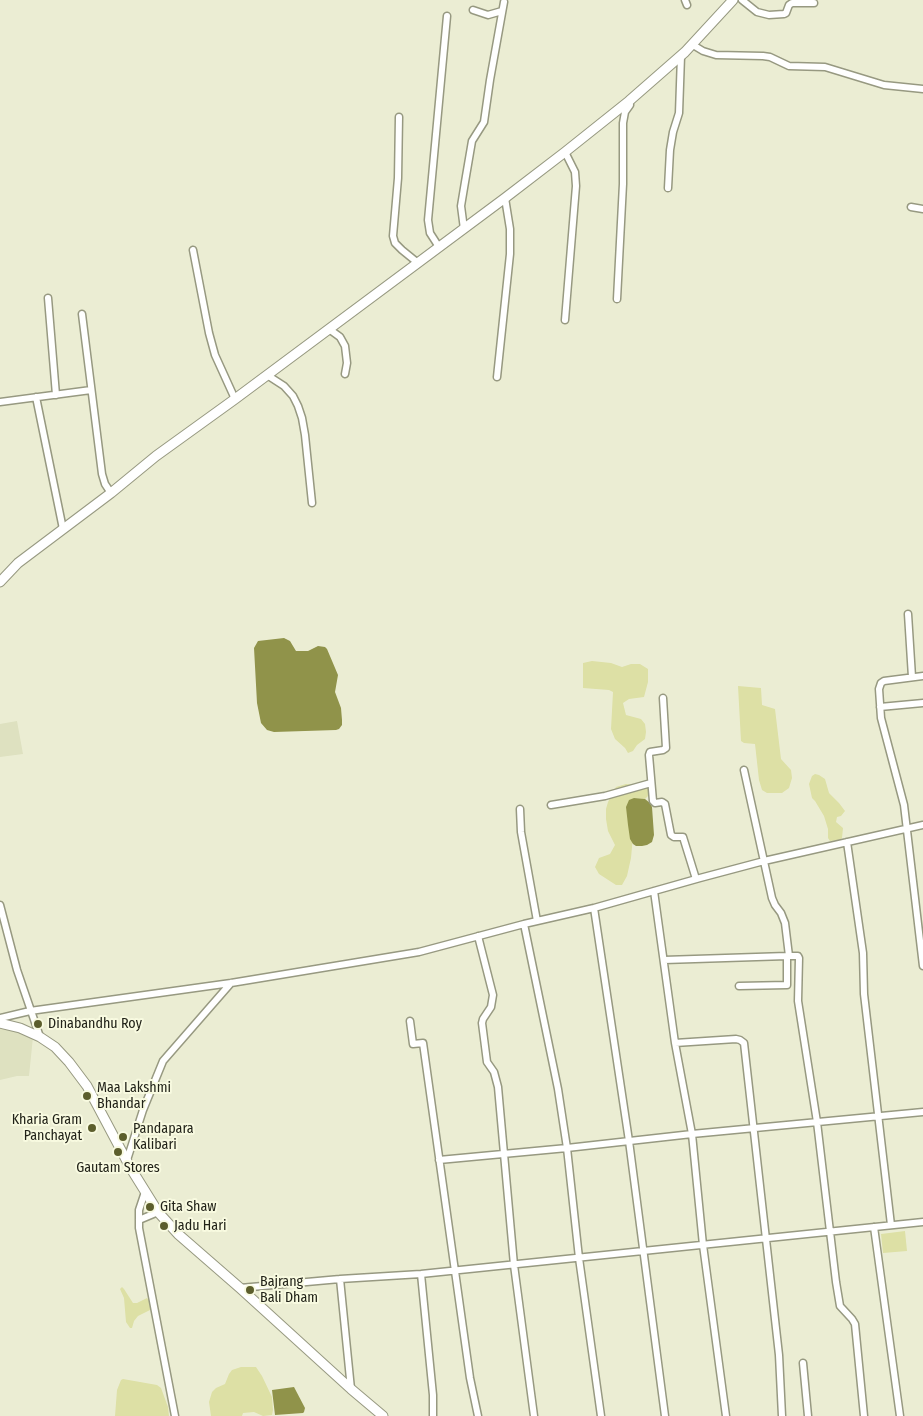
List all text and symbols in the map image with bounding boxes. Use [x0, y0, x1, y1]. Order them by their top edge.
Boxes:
place label: Dinabandhu Roy [48, 1016, 142, 1032]
marker: Dinabandhu Roy [32, 1018, 44, 1030]
place label: Maa Lakshmi Bhandar [97, 1080, 171, 1112]
marker: Maa Lakshmi Bhandar [81, 1090, 93, 1102]
place label: Kharia Gram Panchayat [12, 1112, 82, 1144]
place label: Pandapara Kalibari [133, 1121, 194, 1154]
marker: Kharia Gram Panchayat [86, 1122, 98, 1134]
marker: Pandapara Kalibari [117, 1131, 129, 1143]
marker: Gautam Stores [112, 1146, 124, 1158]
place label: Gautam Stores [76, 1160, 160, 1176]
place label: Gita Shaw [160, 1199, 216, 1215]
marker: Gita Shaw [144, 1201, 156, 1213]
place label: Jadu Hari [174, 1218, 227, 1234]
marker: Jadu Hari [158, 1220, 170, 1232]
place label: Bajrang Bali Dham [260, 1274, 318, 1306]
marker: Bajrang Bali Dham [244, 1284, 256, 1296]

